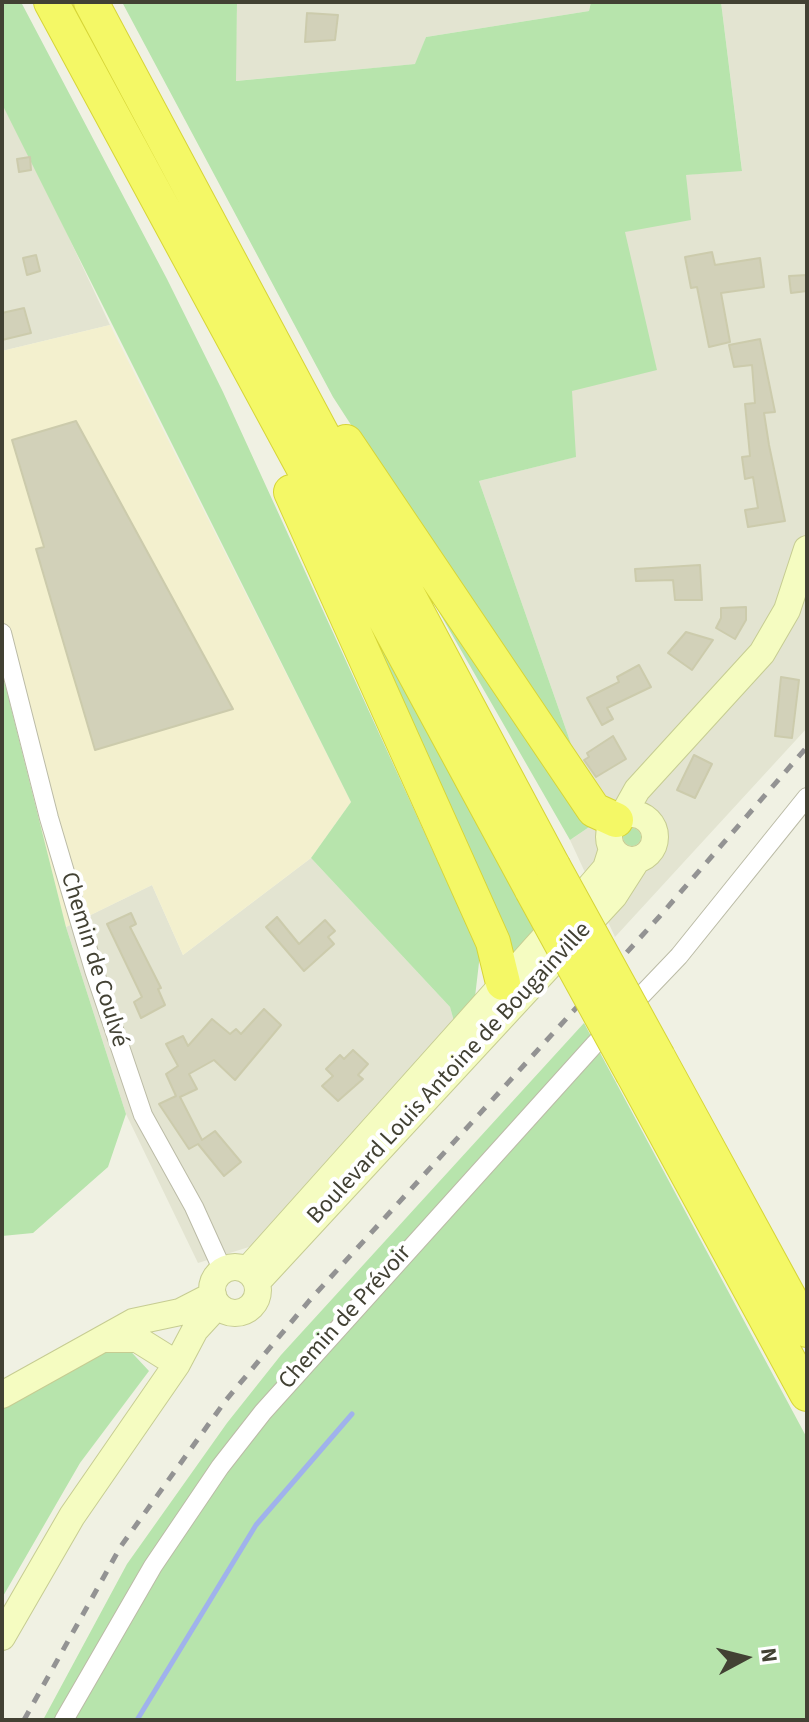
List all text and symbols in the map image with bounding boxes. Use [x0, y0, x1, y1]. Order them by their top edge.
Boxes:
street label: Chemin de Coulvé [53, 869, 133, 1051]
street label: Boulevard Louis Antoine de Bougainville [302, 917, 598, 1231]
street label: Chemin de Prévoir [274, 1240, 418, 1396]
north arrow [705, 1618, 785, 1698]
text: N [752, 1646, 786, 1664]

